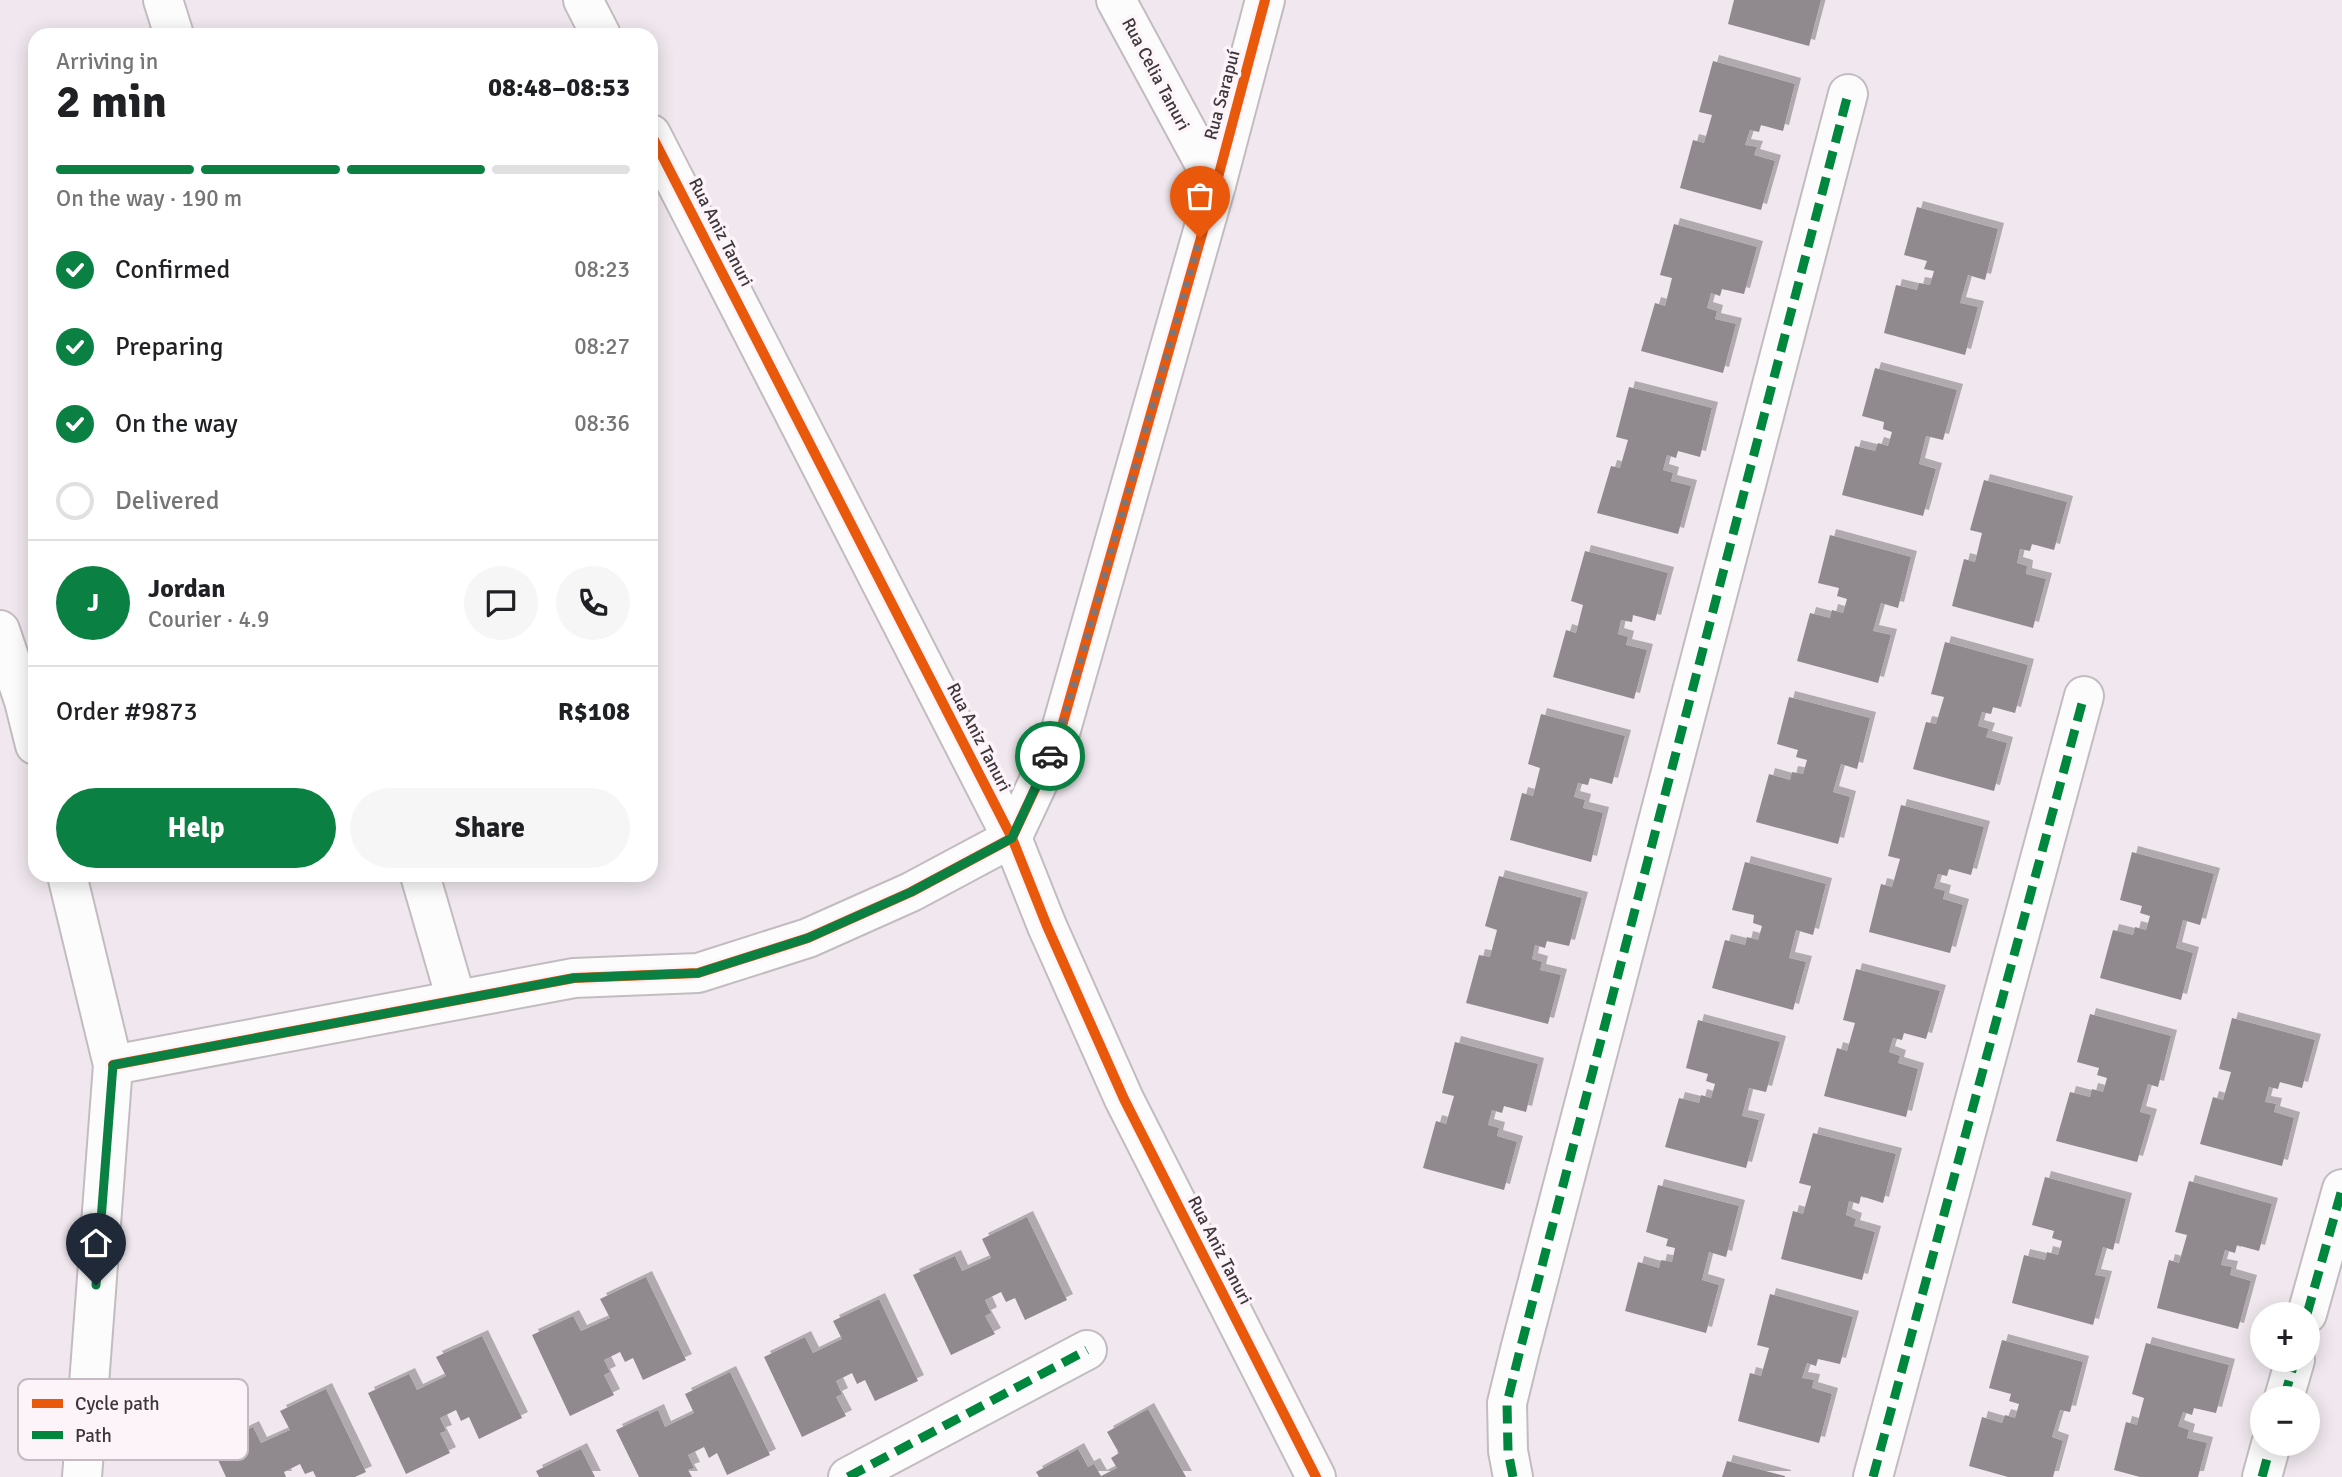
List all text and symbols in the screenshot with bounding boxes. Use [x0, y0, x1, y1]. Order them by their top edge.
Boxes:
street label: Rua Celia Tanuri [1117, 14, 1195, 134]
text: Arriving in [56, 47, 158, 76]
street label: Rua Sarapuí [1199, 47, 1245, 142]
text: 08:48–08:53 [488, 72, 630, 104]
text: 2 min [56, 74, 167, 130]
pin [1170, 166, 1230, 238]
street label: Rua Aniz Tanuri [684, 174, 758, 290]
icon: bag [1181, 177, 1219, 215]
text: On the way · 190 m [56, 184, 242, 213]
icon: check [56, 251, 94, 289]
text: Confirmed [115, 254, 230, 286]
text: 08:23 [574, 255, 630, 284]
icon: check [56, 328, 94, 366]
text: Preparing [115, 331, 223, 363]
text: 08:27 [574, 332, 630, 361]
icon: check [56, 405, 94, 443]
text: On the way [115, 408, 238, 440]
text: 08:36 [574, 409, 630, 438]
text: Delivered [115, 485, 220, 517]
button: chat [464, 566, 538, 640]
button: phone [556, 566, 630, 640]
text: Jordan [148, 573, 225, 605]
text: J [87, 587, 99, 619]
text: Courier · 4.9 [148, 605, 269, 634]
street label: Rua Aniz Tanuri [942, 679, 1016, 795]
text: Order #9873 [56, 696, 197, 728]
text: R$108 [558, 696, 630, 728]
courier [1015, 721, 1085, 791]
icon: car [1031, 737, 1069, 775]
button: Help [56, 788, 336, 868]
button: Share [350, 788, 630, 868]
street label: Rua Aniz Tanuri [1183, 1192, 1257, 1308]
pin [66, 1213, 126, 1285]
icon: home [77, 1224, 115, 1262]
map controls [2250, 1302, 2320, 1456]
button: + [2250, 1302, 2320, 1372]
legend [18, 1379, 248, 1460]
button: − [2250, 1386, 2320, 1456]
text: Cycle path [75, 1392, 160, 1416]
text: Path [75, 1424, 112, 1448]

